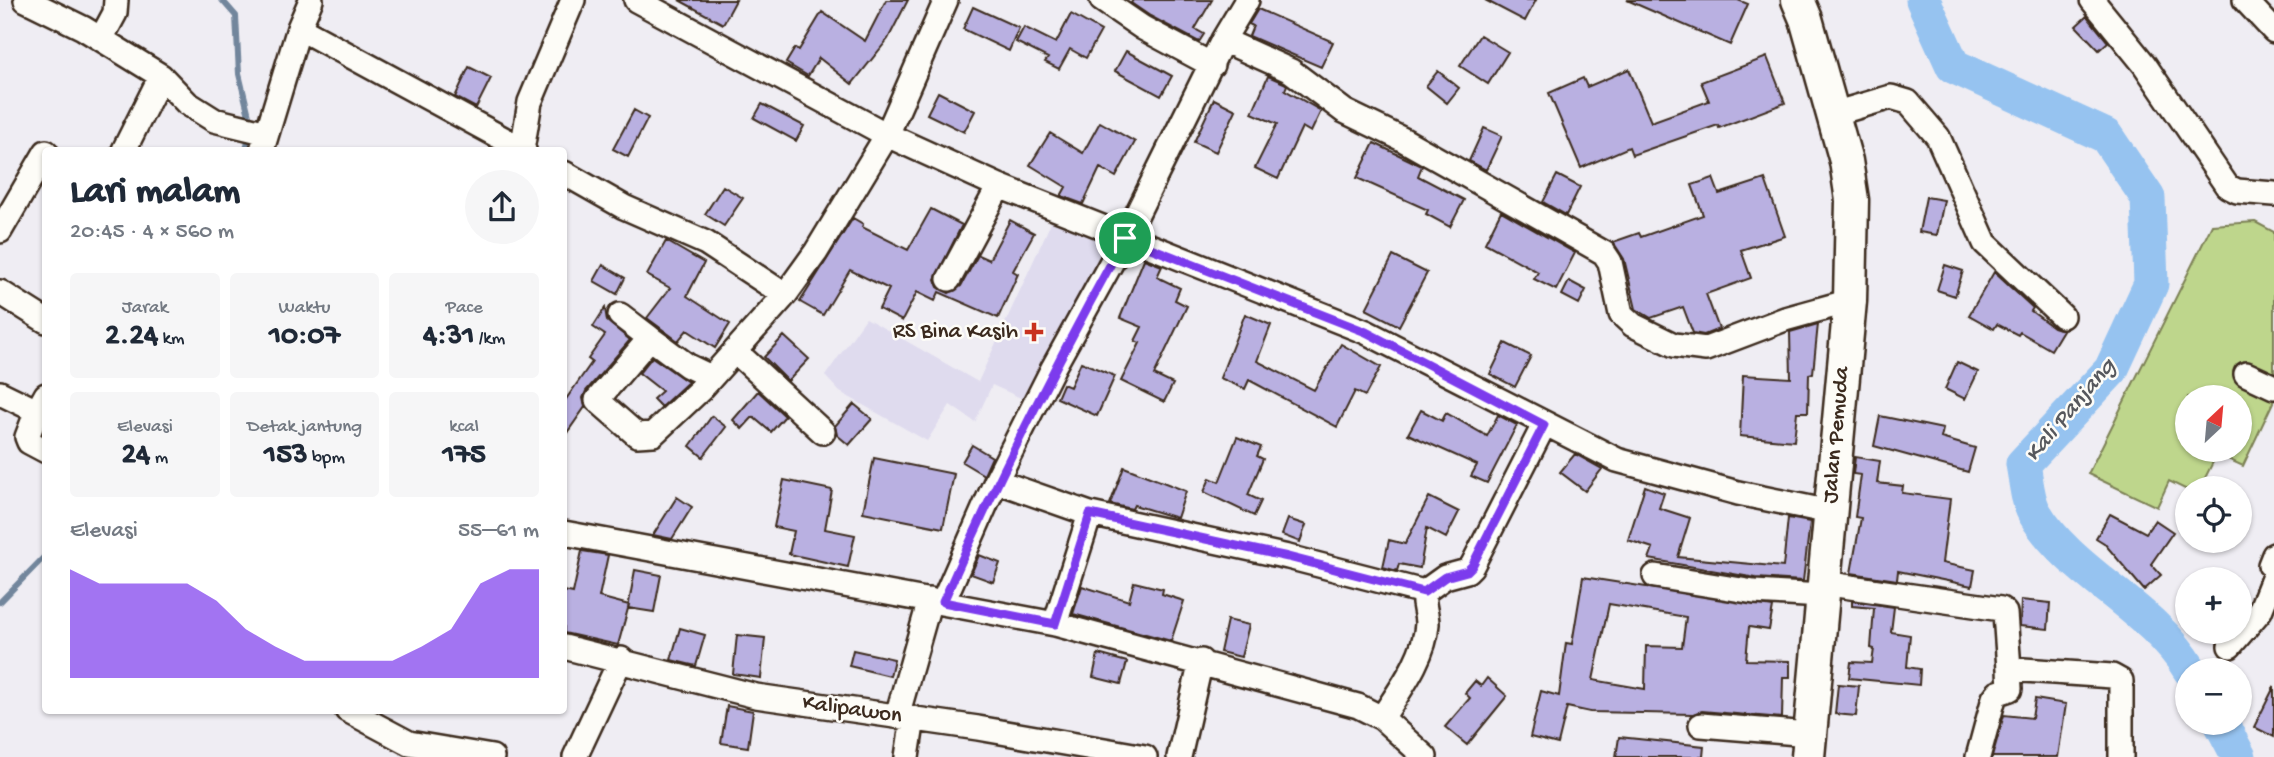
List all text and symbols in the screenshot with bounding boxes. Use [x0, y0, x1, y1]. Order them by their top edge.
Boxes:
button: share [465, 170, 539, 244]
text: Lari malam [70, 171, 240, 215]
pin [1095, 208, 1155, 268]
text: 20:45 · 4 × 560 m [70, 219, 234, 246]
icon: arrive [1106, 219, 1144, 257]
text: Jarak [122, 297, 168, 320]
text: Waktu [279, 297, 330, 320]
text: Pace [446, 297, 483, 320]
place label: RS Bina Kasih [893, 319, 1018, 346]
text: 2.24 [105, 320, 158, 355]
text: 10:07 [269, 320, 340, 355]
text: 4:31 [423, 320, 474, 355]
marker: RS Bina Kasih [1024, 322, 1044, 342]
text: km [158, 328, 185, 351]
text: /km [474, 328, 505, 351]
water label: Kali Panjang [2019, 352, 2123, 469]
street label: Jalan Pemuda [1818, 364, 1857, 504]
north arrow [2175, 385, 2252, 462]
map controls [2175, 385, 2252, 735]
text: Elevasi [117, 416, 173, 439]
text: Detak jantung [247, 416, 362, 439]
text: kcal [449, 416, 479, 439]
text: 24 [121, 439, 150, 474]
text: 153 [264, 439, 308, 474]
text: 175 [442, 439, 486, 474]
text: m [150, 447, 168, 470]
text: bpm [308, 447, 345, 470]
button: locate [2175, 476, 2252, 553]
text: Elevasi [70, 518, 138, 545]
text: 55–61 m [458, 518, 539, 545]
button: + [2175, 567, 2252, 644]
button: − [2175, 658, 2252, 735]
street label: Kalipawon [800, 690, 904, 730]

